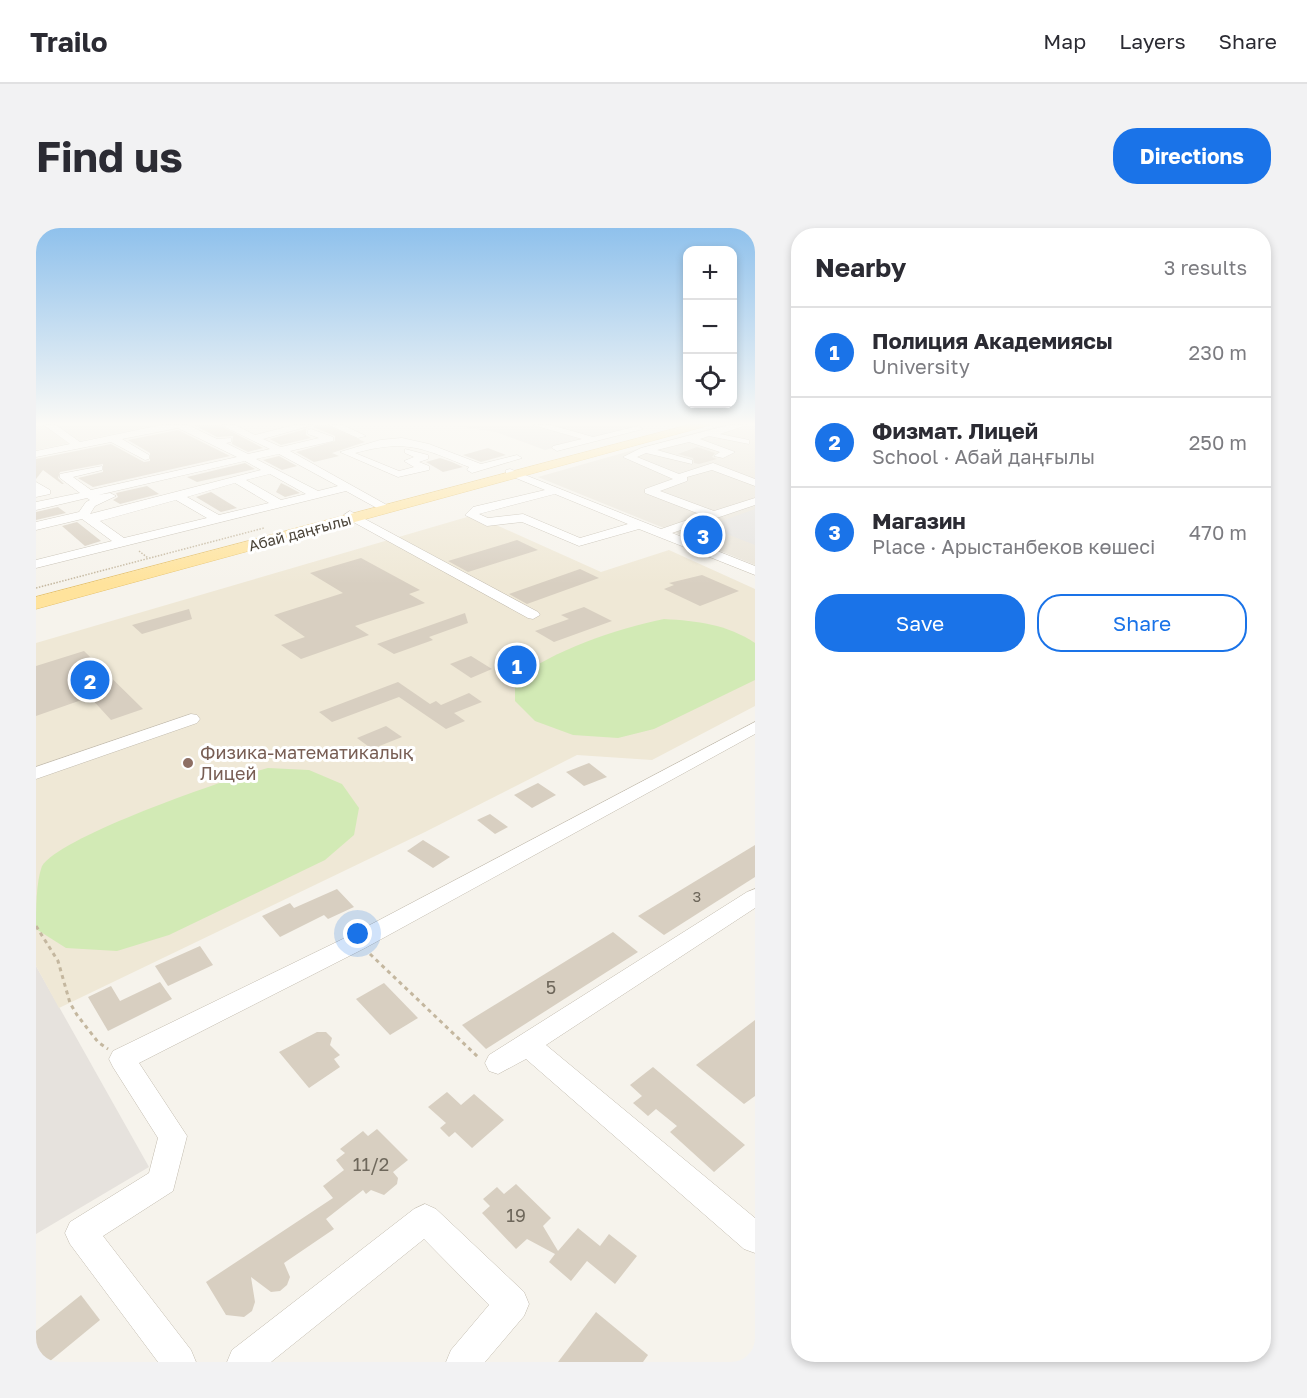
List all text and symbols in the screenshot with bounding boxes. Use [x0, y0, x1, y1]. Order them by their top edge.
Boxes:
text: Trailo [30, 25, 108, 58]
text: Map [1043, 28, 1086, 54]
text: Layers [1119, 28, 1186, 54]
text: Share [1219, 28, 1277, 54]
button: Directions [1113, 128, 1271, 184]
text: Find us [36, 131, 183, 181]
map controls [683, 246, 737, 408]
button: + [683, 246, 737, 300]
text: Nearby [815, 252, 906, 283]
text: 3 results [1164, 255, 1247, 279]
button: − [683, 300, 737, 354]
text: Полиция Академиясы [872, 327, 1113, 354]
text: 1 [829, 340, 840, 364]
text: 230 m [1189, 340, 1247, 364]
button: locate [683, 354, 737, 408]
text: University [872, 354, 970, 378]
text: Физмат. Лицей [872, 417, 1038, 444]
text: 2 [828, 430, 841, 454]
text: 250 m [1189, 430, 1247, 454]
text: School · Абай даңғылы [872, 444, 1095, 468]
text: Магазин [872, 507, 966, 534]
street label: Абай даңғылы [246, 510, 353, 554]
pin: 3 [684, 512, 722, 558]
text: 3 [828, 520, 841, 544]
text: 470 m [1189, 520, 1247, 544]
text: Place · Арыстанбеков көшесі [872, 534, 1155, 558]
button: Save [815, 594, 1025, 652]
button: Share [1037, 594, 1247, 652]
pin: 1 [498, 642, 536, 688]
pin: 2 [70, 658, 110, 702]
place label: Физика-математикалық Лицей [200, 741, 414, 784]
marker: Физика-математикалық Лицей [181, 756, 195, 770]
house number: 3 [693, 887, 701, 905]
your location [343, 919, 372, 948]
house number: 5 [546, 976, 556, 998]
house number: 11/2 [353, 1153, 389, 1175]
house number: 19 [506, 1204, 526, 1226]

